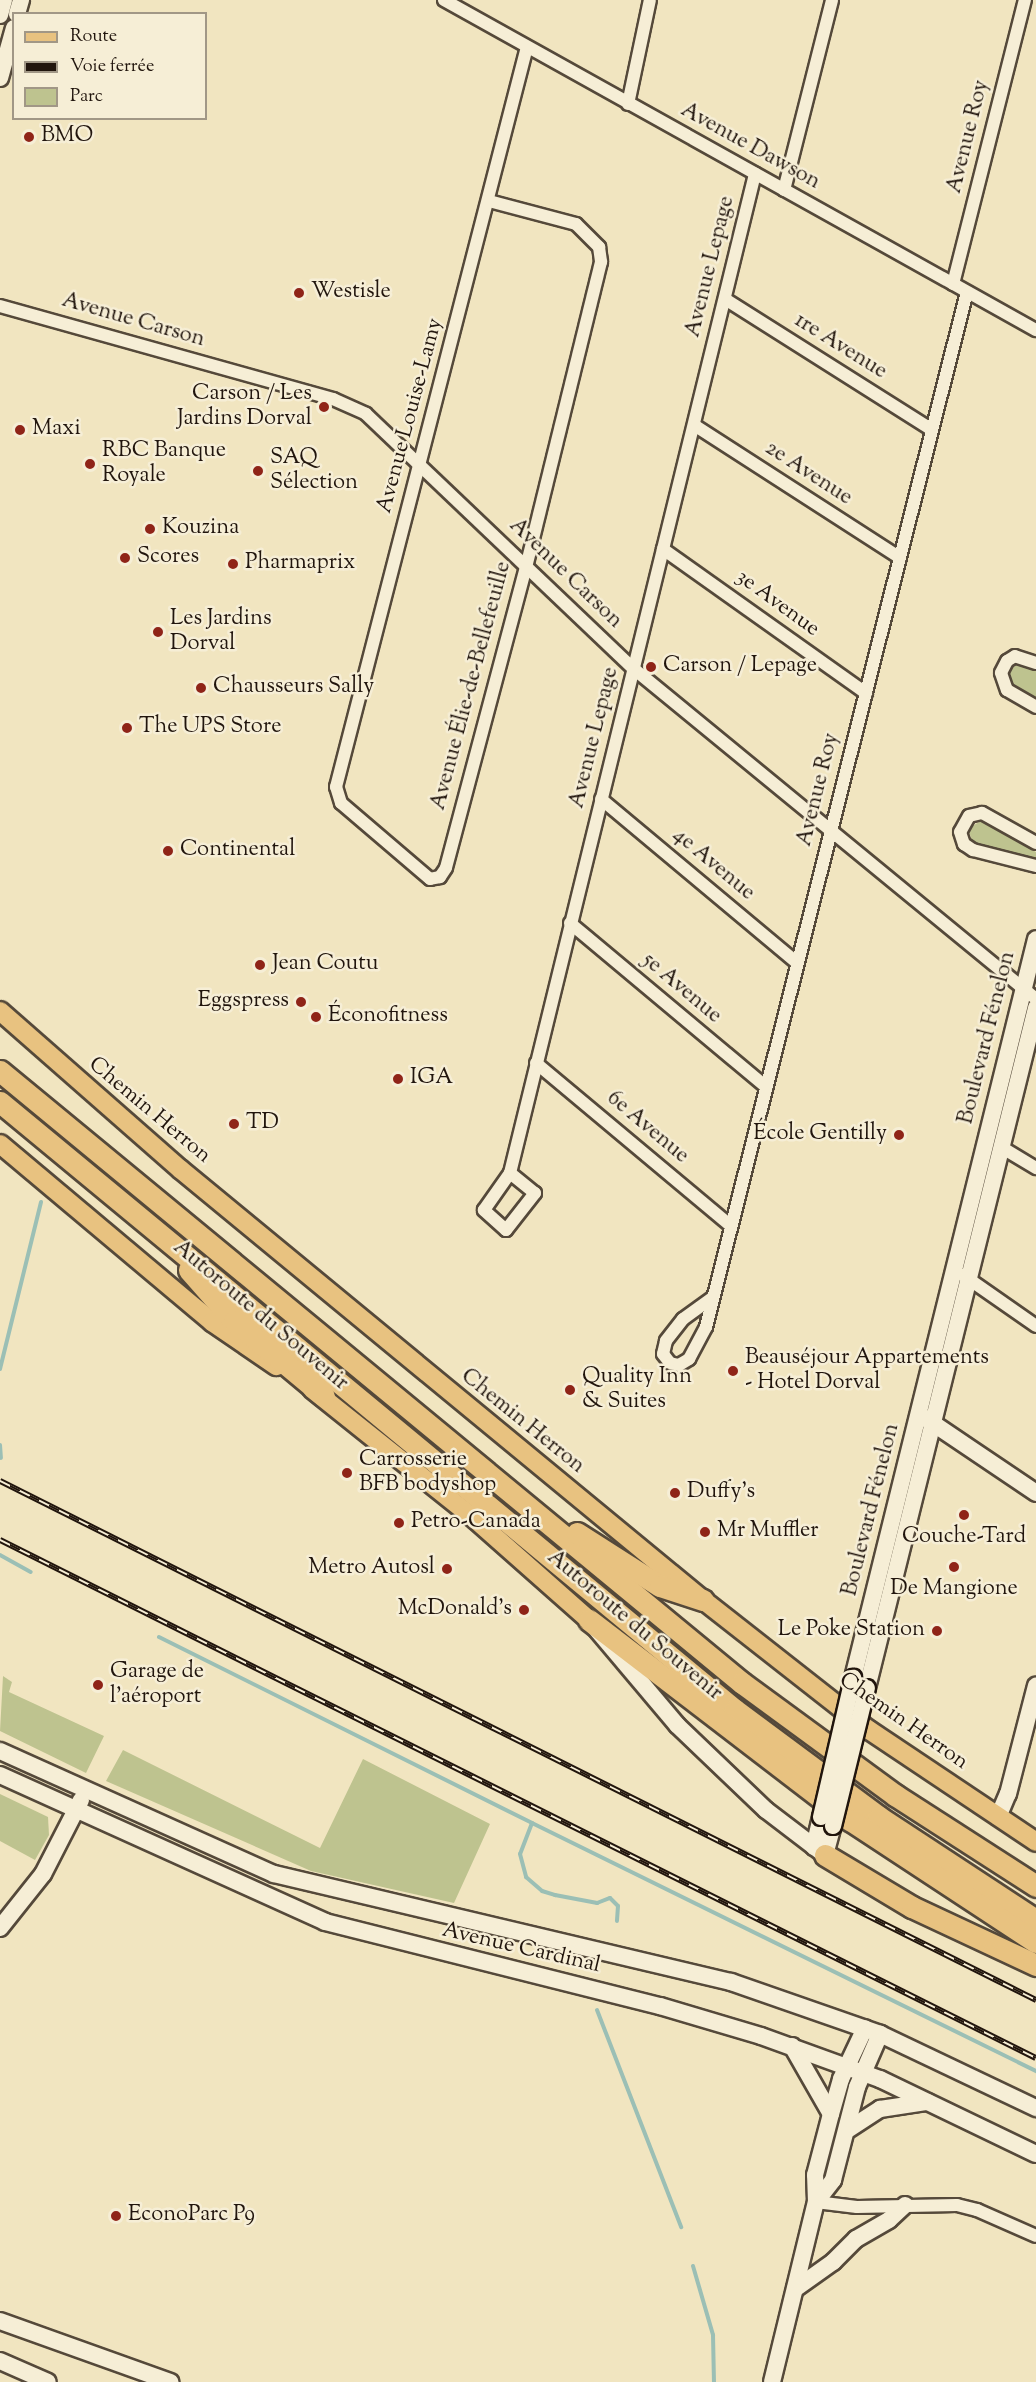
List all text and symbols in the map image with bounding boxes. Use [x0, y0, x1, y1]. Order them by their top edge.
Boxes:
legend [12, 12, 207, 120]
text: Route [70, 24, 117, 50]
text: Voie ferrée [70, 54, 154, 80]
street label: Avenue Roy [942, 78, 996, 196]
text: Parc [70, 84, 103, 110]
street label: Avenue Dawson [676, 98, 824, 196]
place label: BMO [41, 124, 93, 150]
marker: BMO [22, 130, 36, 144]
street label: Avenue Lepage [681, 194, 741, 340]
place label: Westisle [311, 280, 391, 306]
marker: Westisle [292, 286, 306, 300]
street label: Avenue Carson [59, 288, 207, 354]
street label: 1re Avenue [789, 308, 891, 386]
street label: Avenue Louise-Lamy [372, 316, 450, 516]
place label: Carson / Les Jardins Dorval [177, 381, 312, 433]
marker: Carson / Les Jardins Dorval [317, 400, 331, 414]
place label: Maxi [32, 417, 81, 443]
marker: Maxi [13, 423, 27, 437]
street label: 2e Avenue [759, 436, 857, 512]
place label: RBC Banque Royale [102, 438, 226, 490]
place label: SAQ Sélection [270, 445, 358, 496]
marker: RBC Banque Royale [83, 457, 97, 471]
marker: SAQ Sélection [251, 464, 265, 478]
street label: Avenue Carson [503, 513, 627, 635]
place label: Kouzina [162, 516, 239, 542]
marker: Kouzina [143, 522, 157, 536]
place label: Scores [137, 545, 199, 571]
marker: Scores [118, 551, 132, 565]
place label: Pharmaprix [245, 551, 355, 577]
marker: Pharmaprix [226, 557, 240, 571]
street label: Avenue Élie-de-Bellefeuille [426, 559, 518, 813]
street label: 3e Avenue [730, 565, 824, 643]
place label: Les Jardins Dorval [170, 606, 272, 658]
marker: Les Jardins Dorval [151, 625, 165, 639]
place label: Carson / Lepage [663, 654, 817, 680]
marker: Carson / Lepage [644, 660, 658, 674]
street label: Avenue Lepage [565, 665, 625, 811]
place label: Chausseurs Sally [213, 675, 374, 701]
marker: Chausseurs Sally [194, 681, 208, 695]
place label: The UPS Store [139, 715, 281, 741]
marker: The UPS Store [120, 721, 134, 735]
street label: Avenue Roy [792, 731, 846, 849]
street label: 4e Avenue [666, 823, 760, 907]
place label: Continental [180, 838, 295, 864]
marker: Continental [161, 844, 175, 858]
street label: 5e Avenue [636, 948, 726, 1030]
street label: Boulevard Fénelon [954, 949, 1022, 1127]
place label: Jean Coutu [272, 952, 378, 978]
marker: Jean Coutu [253, 958, 267, 972]
place label: Eggspress [198, 989, 289, 1015]
marker: Eggspress [294, 995, 308, 1009]
place label: Éconofitness [328, 1004, 448, 1030]
marker: Éconofitness [309, 1010, 323, 1024]
street label: Chemin Herron [82, 1052, 216, 1170]
place label: IGA [410, 1066, 453, 1092]
marker: IGA [391, 1072, 405, 1086]
street label: 6e Avenue [600, 1086, 694, 1170]
place label: TD [246, 1111, 279, 1137]
marker: TD [227, 1117, 241, 1131]
place label: École Gentilly [753, 1122, 887, 1148]
marker: École Gentilly [892, 1128, 906, 1142]
street label: Autoroute du Souvenir [167, 1235, 353, 1397]
place label: Beauséjour Appartements - Hotel Dorval [745, 1345, 989, 1396]
street label: Chemin Herron [455, 1364, 589, 1480]
place label: Quality Inn & Suites [582, 1364, 692, 1416]
marker: Beauséjour Appartements - Hotel Dorval [726, 1364, 740, 1378]
marker: Quality Inn & Suites [563, 1383, 577, 1397]
street label: Boulevard Fénelon [838, 1421, 906, 1599]
place label: Carrosserie BFB bodyshop [359, 1447, 496, 1498]
marker: Carrosserie BFB bodyshop [340, 1466, 354, 1480]
place label: Duffy's [687, 1480, 755, 1506]
marker: Duffy's [668, 1486, 682, 1500]
marker: Couche-Tard [957, 1508, 971, 1522]
place label: Petro-Canada [411, 1510, 541, 1536]
marker: Petro-Canada [392, 1516, 406, 1530]
place label: Mr Muffler [717, 1519, 819, 1545]
marker: Mr Muffler [698, 1525, 712, 1539]
place label: Couche-Tard [902, 1525, 1026, 1551]
street label: Autoroute du Souvenir [541, 1545, 727, 1707]
place label: Metro Autosl [308, 1556, 435, 1582]
marker: De Mangione [947, 1560, 961, 1574]
marker: Metro Autosl [440, 1562, 454, 1576]
place label: De Mangione [890, 1577, 1018, 1603]
place label: McDonald's [398, 1597, 512, 1623]
marker: McDonald's [517, 1603, 531, 1617]
place label: Le Poke Station [778, 1618, 925, 1644]
marker: Le Poke Station [930, 1624, 944, 1638]
place label: Garage de l'aéroport [110, 1659, 204, 1711]
street label: Chemin Herron [833, 1668, 973, 1776]
marker: Garage de l'aéroport [91, 1678, 105, 1692]
street label: Avenue Cardinal [439, 1918, 603, 1980]
place label: EconoParc P9 [128, 2203, 255, 2229]
marker: EconoParc P9 [109, 2209, 123, 2223]

